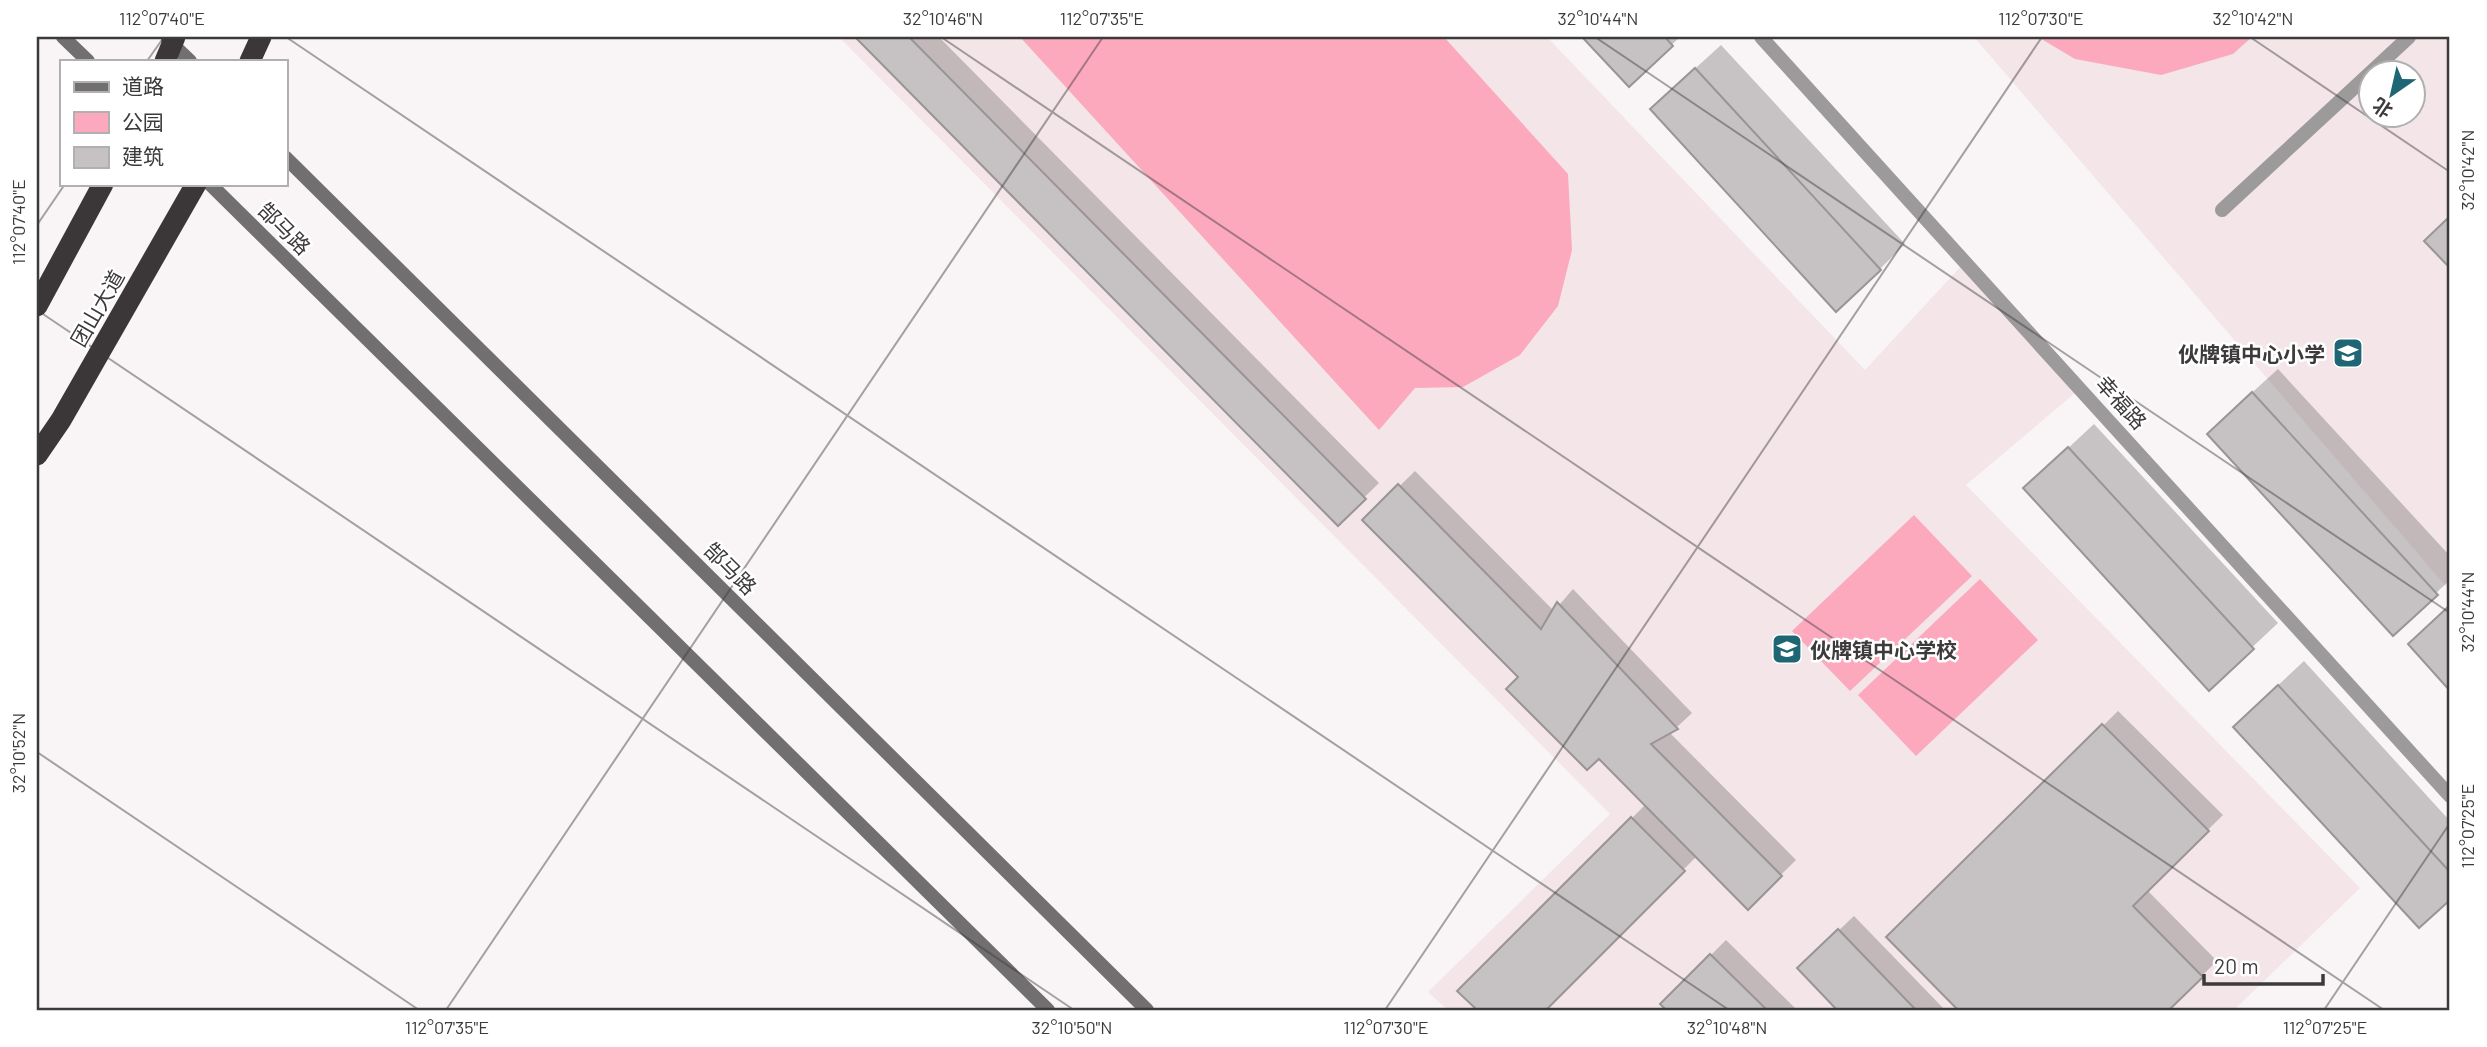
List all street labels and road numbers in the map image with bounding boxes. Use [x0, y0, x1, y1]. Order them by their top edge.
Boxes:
street label: 郜马路 [254, 197, 316, 259]
street label: 团山大道 [65, 265, 129, 351]
street label: 幸福路 [2092, 370, 2152, 434]
street label: 郜马路 [700, 537, 762, 599]

